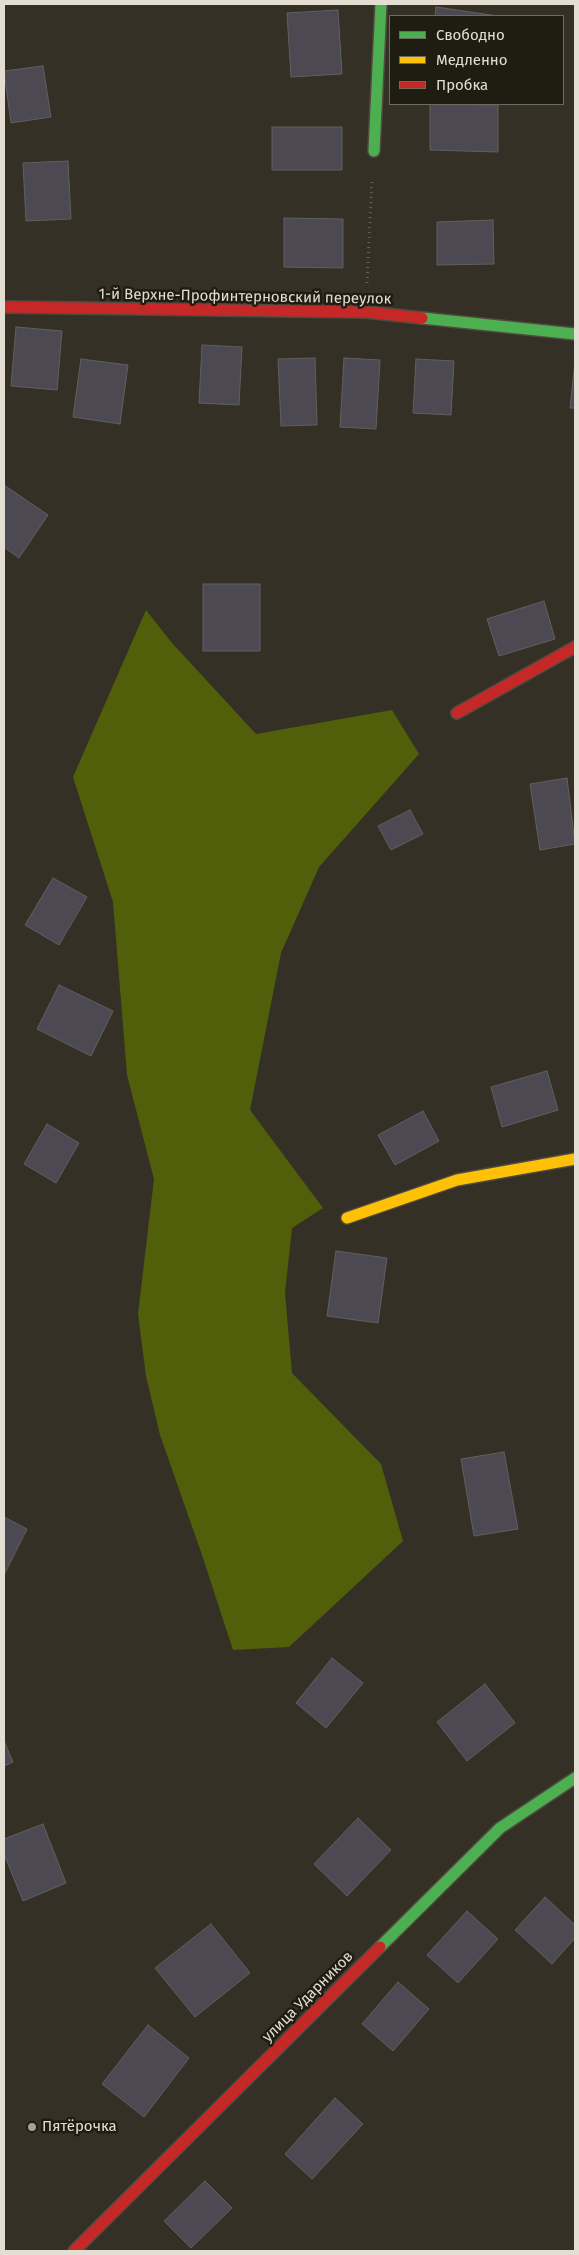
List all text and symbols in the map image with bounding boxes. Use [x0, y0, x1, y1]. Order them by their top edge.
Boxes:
legend [389, 15, 564, 105]
text: Свободно [436, 26, 505, 44]
text: Медленно [436, 51, 508, 69]
text: Пробка [436, 76, 488, 94]
street label: 1-й Верхне-Профинтерновский переулок [98, 285, 392, 309]
street label: улица Ударников [259, 1948, 357, 2046]
place label: Пятёрочка [42, 2118, 117, 2136]
marker: Пятёрочка [26, 2121, 38, 2133]

